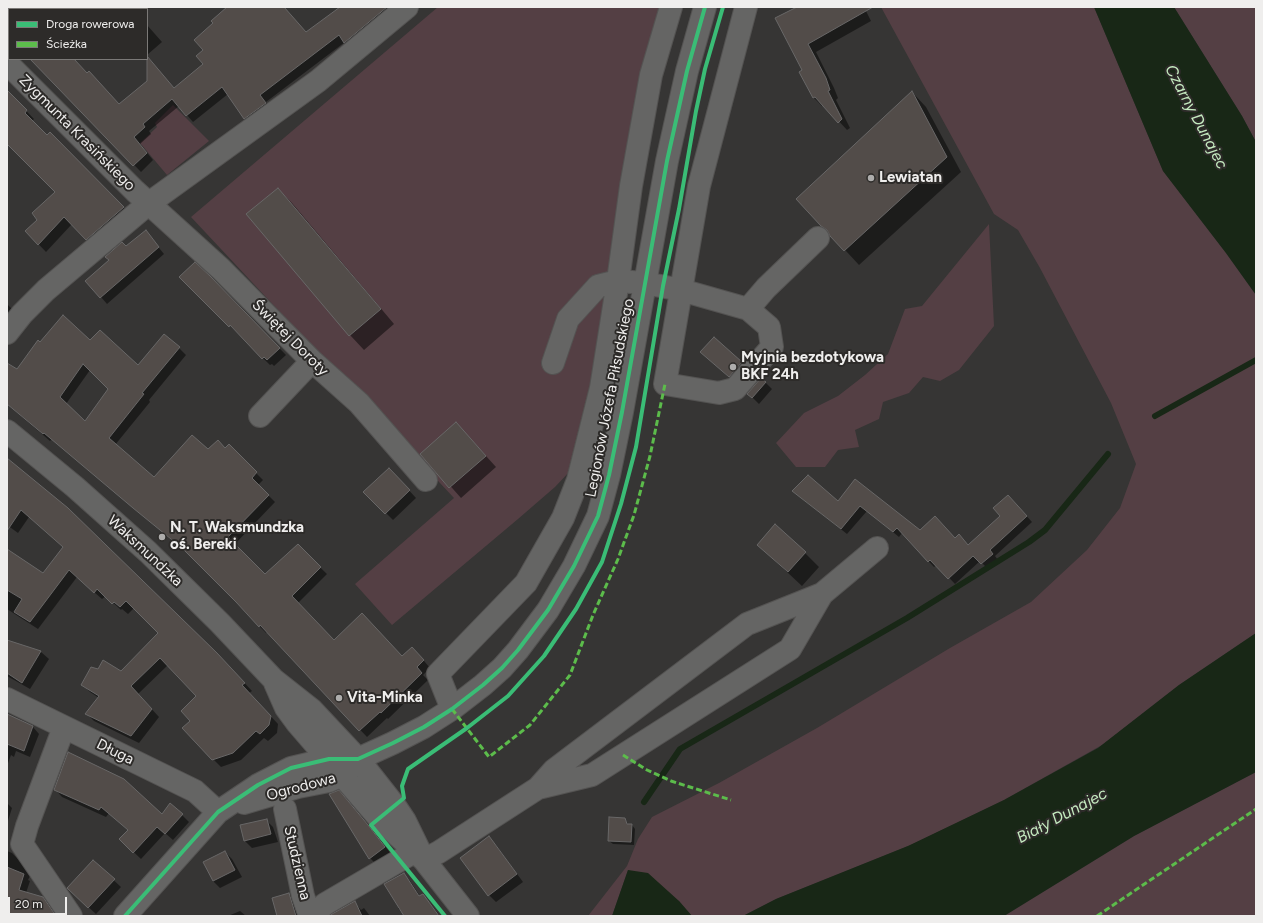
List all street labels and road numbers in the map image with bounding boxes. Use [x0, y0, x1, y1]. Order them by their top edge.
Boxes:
street label: Zygmunta Krasińskiego [15, 71, 139, 195]
street label: Świętej Doroty [248, 296, 332, 380]
street label: Legionów Józefa Piłsudskiego [582, 297, 638, 499]
street label: Waksmundzka [104, 512, 186, 590]
street label: Długa [93, 735, 137, 769]
street label: Ogrodowa [265, 769, 337, 805]
street label: Studzienna [280, 824, 314, 902]

